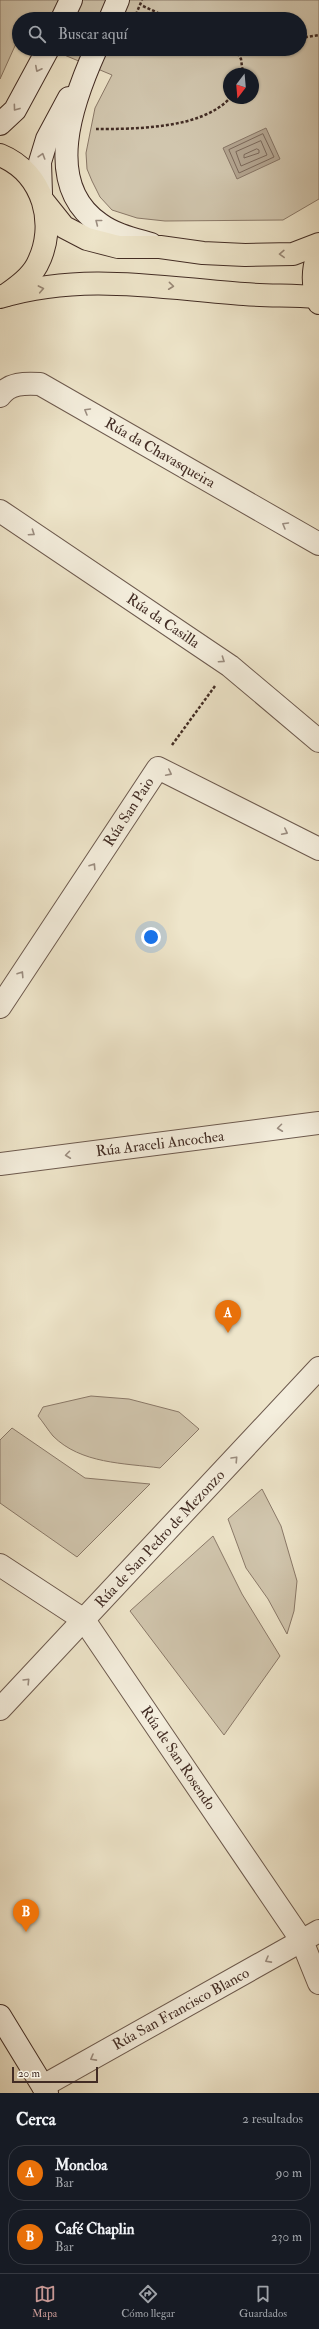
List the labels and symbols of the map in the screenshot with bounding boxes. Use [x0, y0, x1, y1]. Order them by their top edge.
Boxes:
one-way arrow [35, 64, 43, 72]
north arrow [223, 68, 259, 104]
one-way arrow [14, 103, 21, 110]
one-way arrow [37, 152, 46, 159]
one-way arrow [96, 220, 103, 227]
one-way arrow [279, 250, 285, 258]
one-way arrow [168, 281, 174, 290]
one-way arrow [38, 285, 44, 293]
one-way arrow [84, 409, 91, 416]
street label: Rúa da Chavasqueira [101, 414, 219, 493]
one-way arrow [282, 522, 289, 529]
one-way arrow [28, 528, 35, 535]
street label: Rúa da Casilla [123, 590, 204, 653]
one-way arrow [218, 655, 225, 663]
one-way arrow [165, 768, 172, 776]
street label: Rúa San Paio [100, 774, 158, 850]
one-way arrow [281, 827, 288, 835]
one-way arrow [88, 863, 96, 870]
your location [141, 927, 161, 947]
one-way arrow [17, 971, 24, 978]
one-way arrow [277, 1123, 283, 1132]
street label: Rúa Araceli Ancochea [95, 1127, 226, 1161]
one-way arrow [65, 1150, 71, 1159]
pin: A [215, 1300, 241, 1333]
one-way arrow [230, 1456, 238, 1464]
street label: Rúa de San Pedro de Mezonzo [91, 1466, 229, 1612]
one-way arrow [22, 1678, 30, 1686]
street label: Rúa de San Rosendo [136, 1702, 220, 1814]
pin: B [13, 1899, 39, 1932]
one-way arrow [265, 1956, 272, 1963]
street label: Rúa San Francisco Blanco [109, 1963, 253, 2055]
one-way arrow [90, 2053, 98, 2061]
scale bar [12, 2065, 98, 2084]

